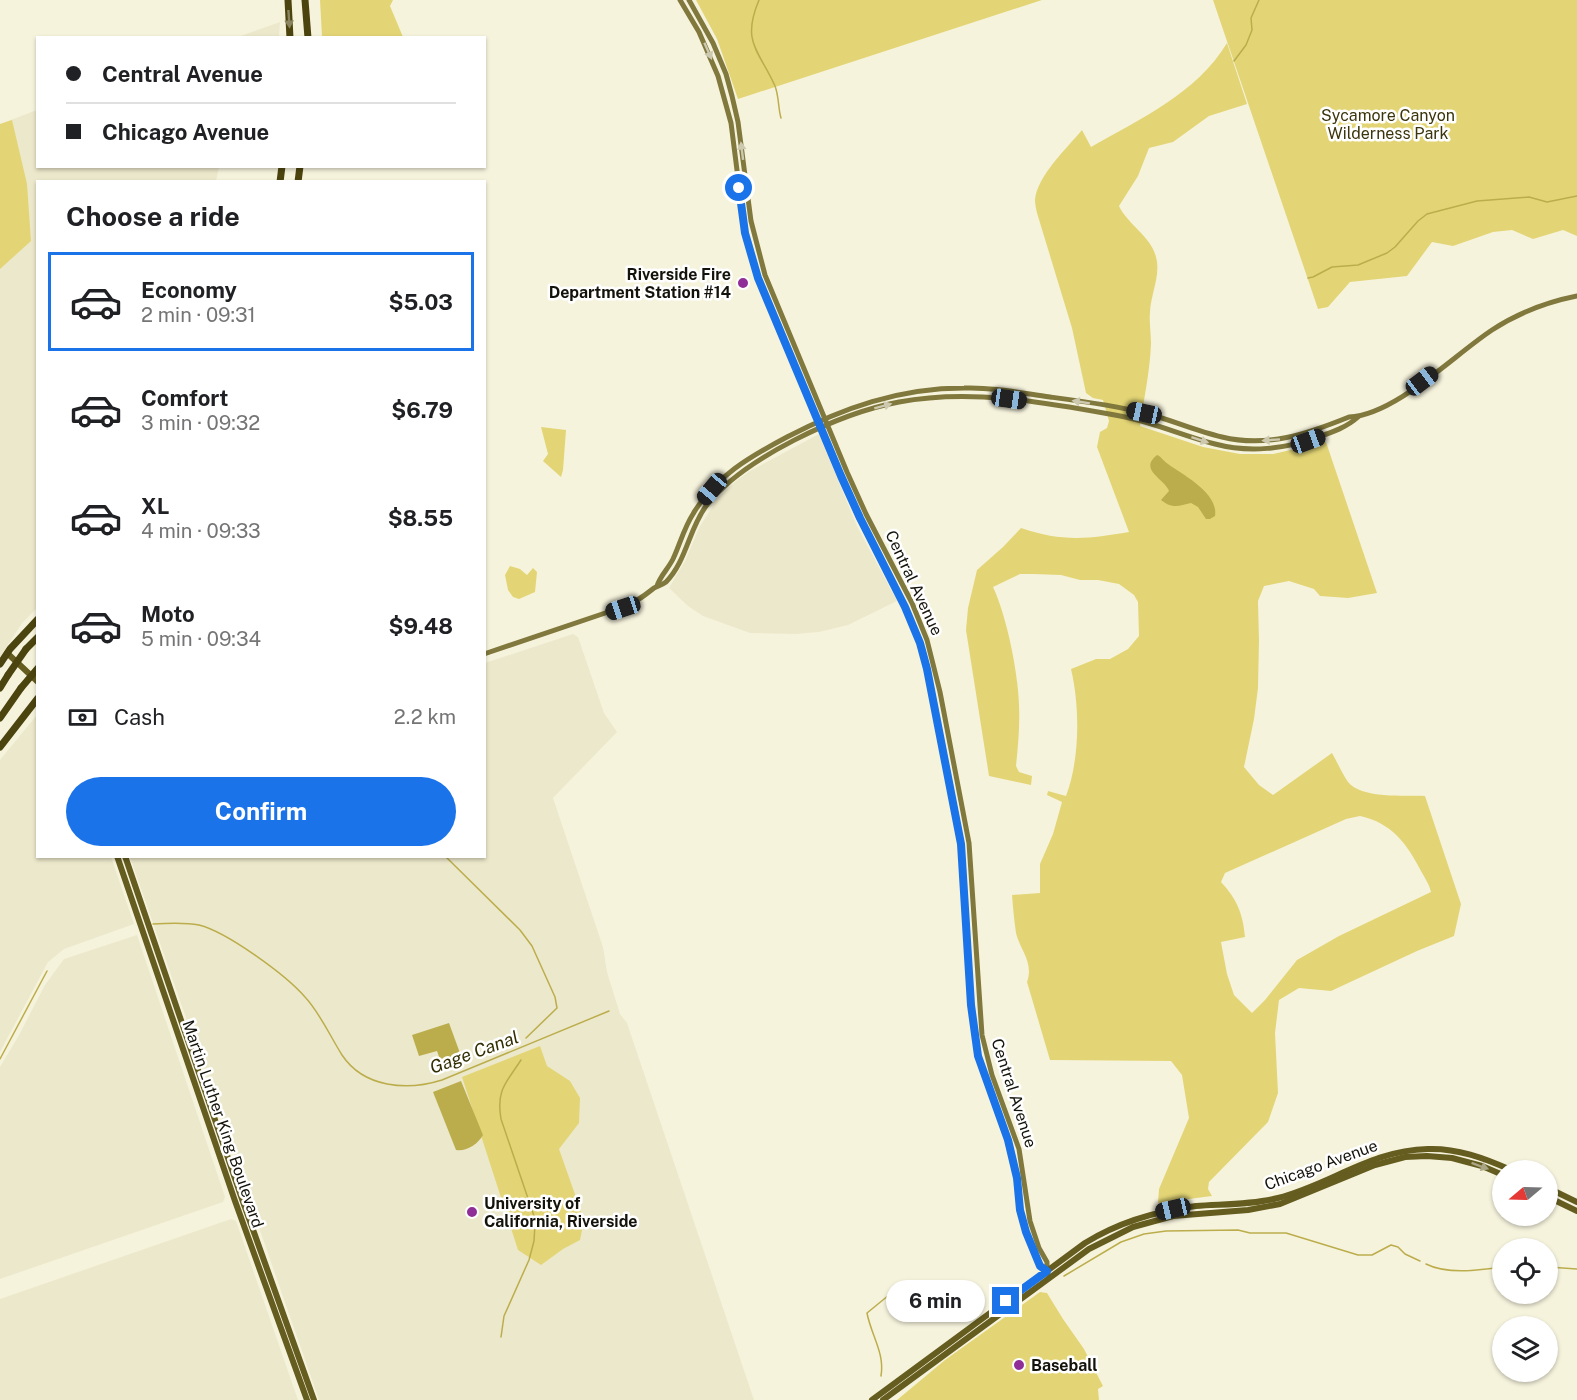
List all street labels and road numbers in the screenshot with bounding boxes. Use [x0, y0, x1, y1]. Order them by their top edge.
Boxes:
street label: Central Avenue [881, 527, 947, 639]
street label: Martin Luther King Boulevard [178, 1018, 268, 1230]
street label: Central Avenue [987, 1036, 1041, 1150]
street label: Chicago Avenue [1262, 1136, 1380, 1194]

